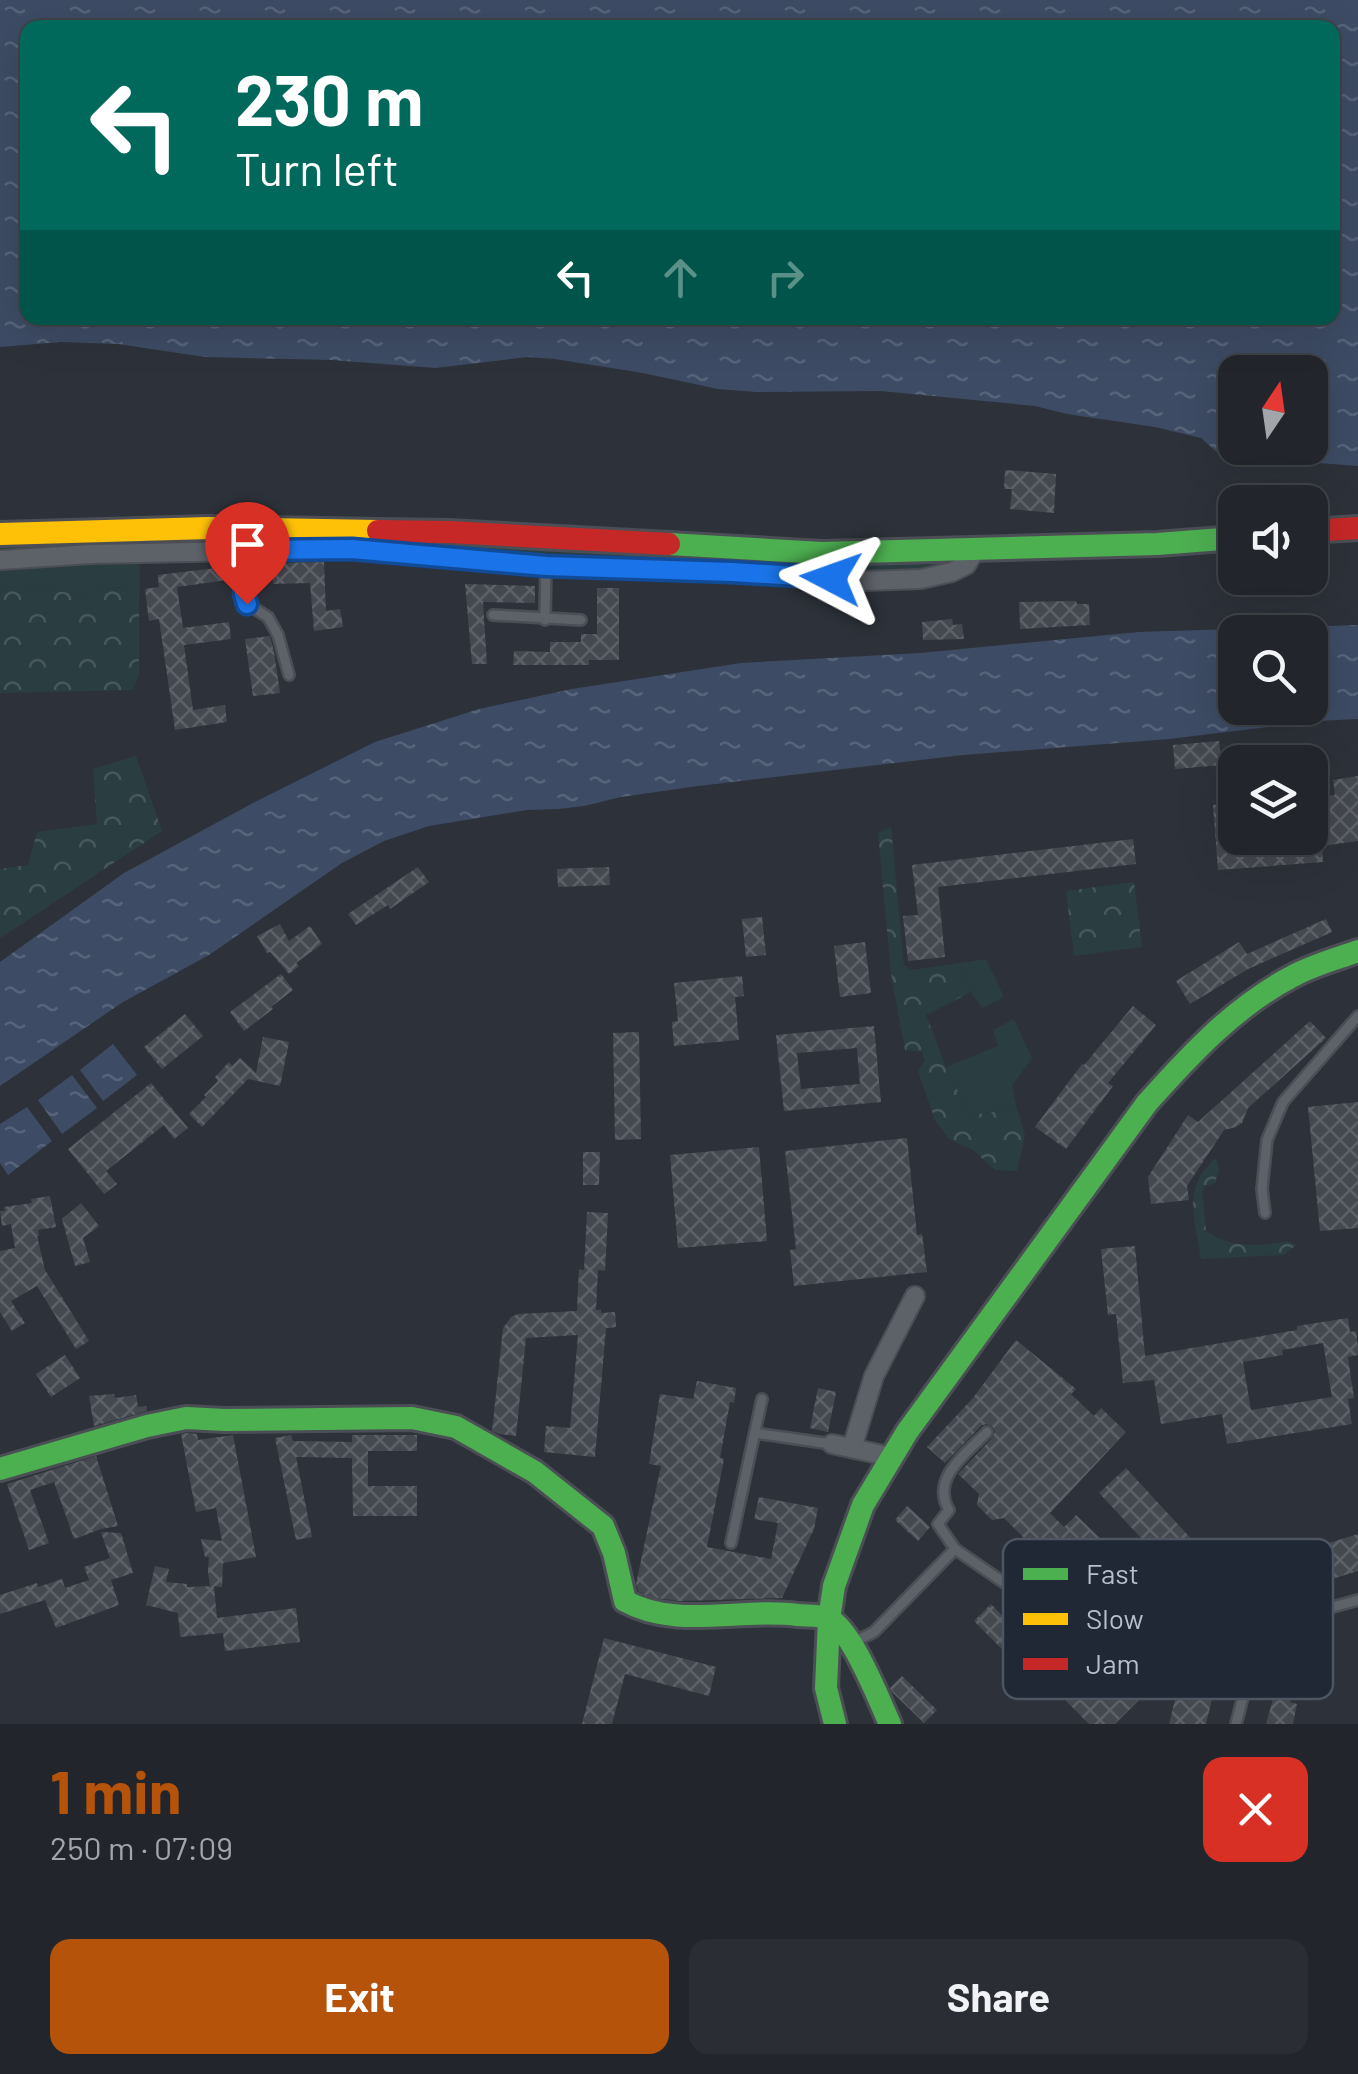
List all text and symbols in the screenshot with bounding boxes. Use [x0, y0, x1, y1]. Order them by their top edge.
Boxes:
text: 230 m [235, 56, 423, 140]
icon: left [70, 60, 200, 190]
text: Turn left [235, 141, 399, 195]
icon: left [548, 250, 603, 305]
icon: ahead [653, 250, 708, 305]
icon: right [758, 250, 813, 305]
north arrow [1218, 355, 1328, 465]
map controls [1218, 355, 1328, 855]
button: sound [1218, 485, 1328, 595]
pin [205, 502, 290, 605]
icon: arrive [220, 517, 275, 572]
position arrow [779, 526, 883, 630]
button: search [1218, 615, 1328, 725]
button: layers [1218, 745, 1328, 855]
legend [1003, 1539, 1333, 1699]
text: Fast [1086, 1556, 1139, 1590]
text: Slow [1086, 1601, 1144, 1635]
text: Jam [1086, 1646, 1140, 1680]
text: 1 min [50, 1754, 181, 1826]
button: close [1203, 1757, 1308, 1862]
text: 250 m · 07:09 [50, 1828, 233, 1866]
button: Exit [50, 1939, 669, 2054]
button: Share [689, 1939, 1308, 2054]

